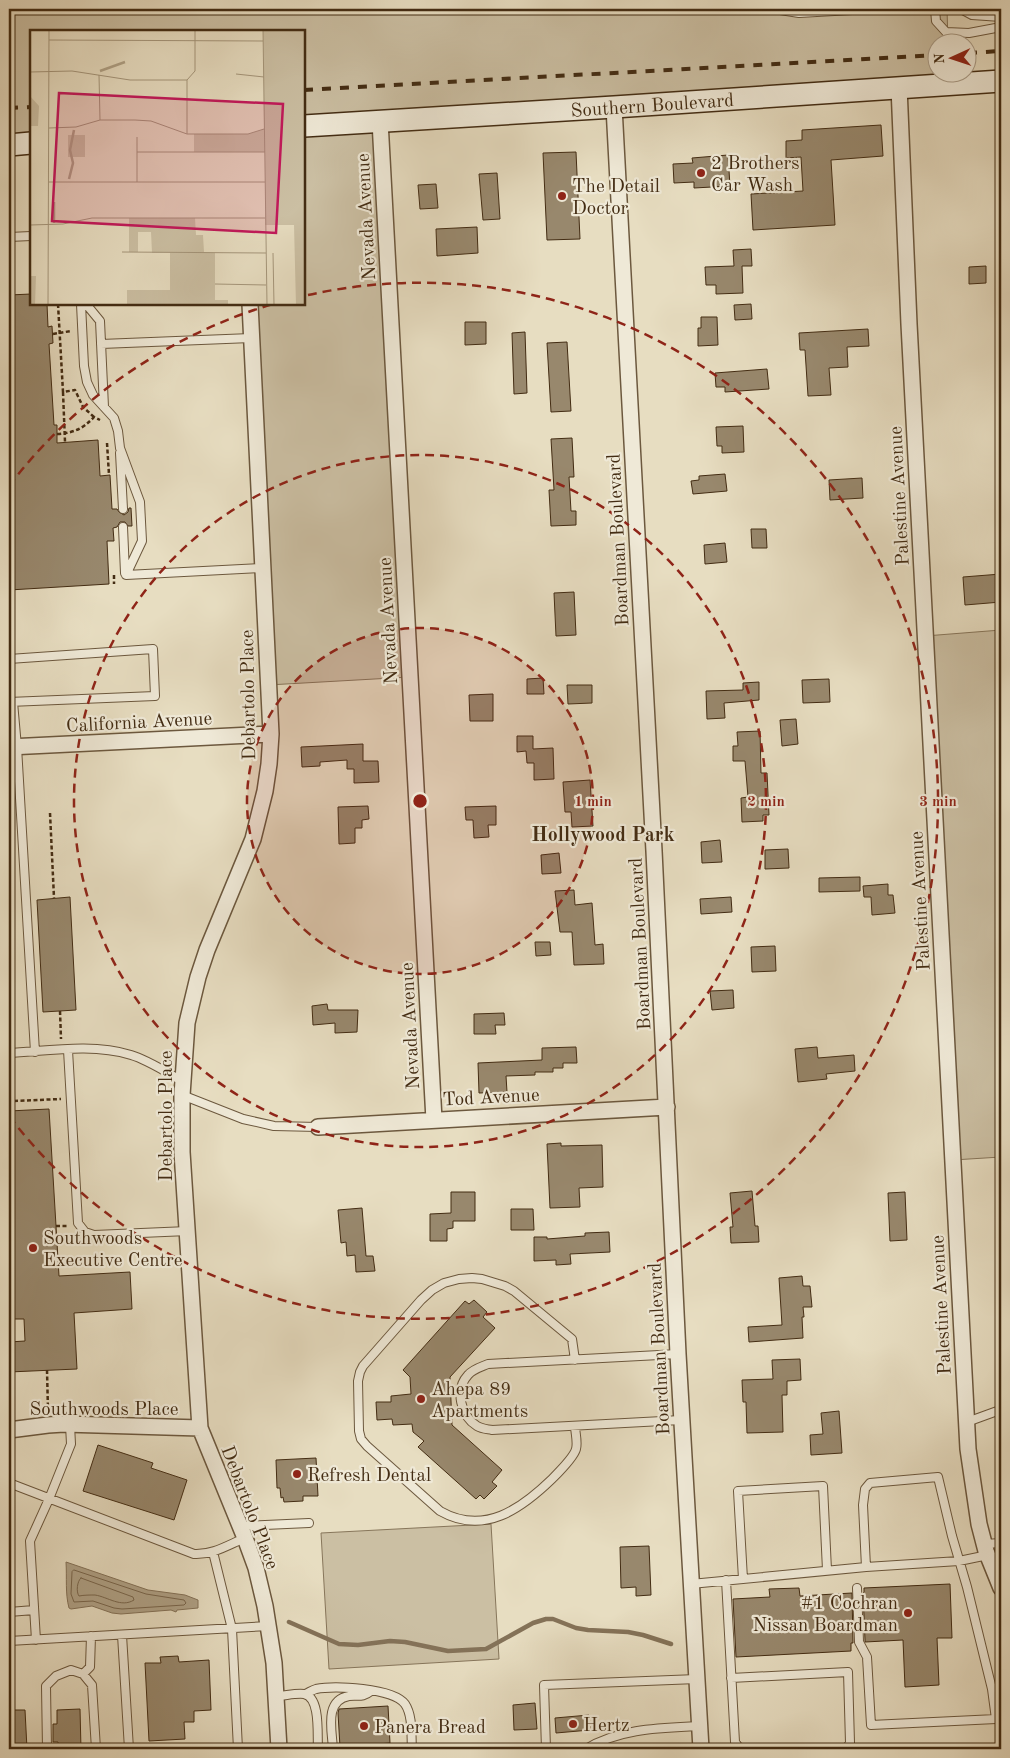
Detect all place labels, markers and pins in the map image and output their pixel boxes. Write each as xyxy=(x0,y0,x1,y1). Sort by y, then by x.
place label: 2 Brothers Car Wash xyxy=(711,155,799,196)
marker: 2 Brothers Car Wash xyxy=(695,167,707,179)
place label: The Detail Doctor xyxy=(572,178,660,219)
marker: The Detail Doctor xyxy=(556,190,568,202)
centre of rings xyxy=(411,792,429,810)
place label: Southwoods Executive Centre xyxy=(43,1230,183,1271)
marker: Southwoods Executive Centre xyxy=(27,1242,39,1254)
place label: Ahepa 89 Apartments xyxy=(431,1381,528,1422)
marker: Ahepa 89 Apartments xyxy=(415,1393,427,1405)
place label: Refresh Dental xyxy=(307,1467,431,1486)
marker: Refresh Dental xyxy=(291,1468,303,1480)
place label: #1 Cochran Nissan Boardman xyxy=(752,1595,898,1636)
marker: #1 Cochran Nissan Boardman xyxy=(902,1607,914,1619)
place label: Hertz xyxy=(583,1717,630,1736)
marker: Hertz xyxy=(567,1718,579,1730)
place label: Panera Bread xyxy=(374,1719,486,1738)
marker: Panera Bread xyxy=(358,1720,370,1732)

